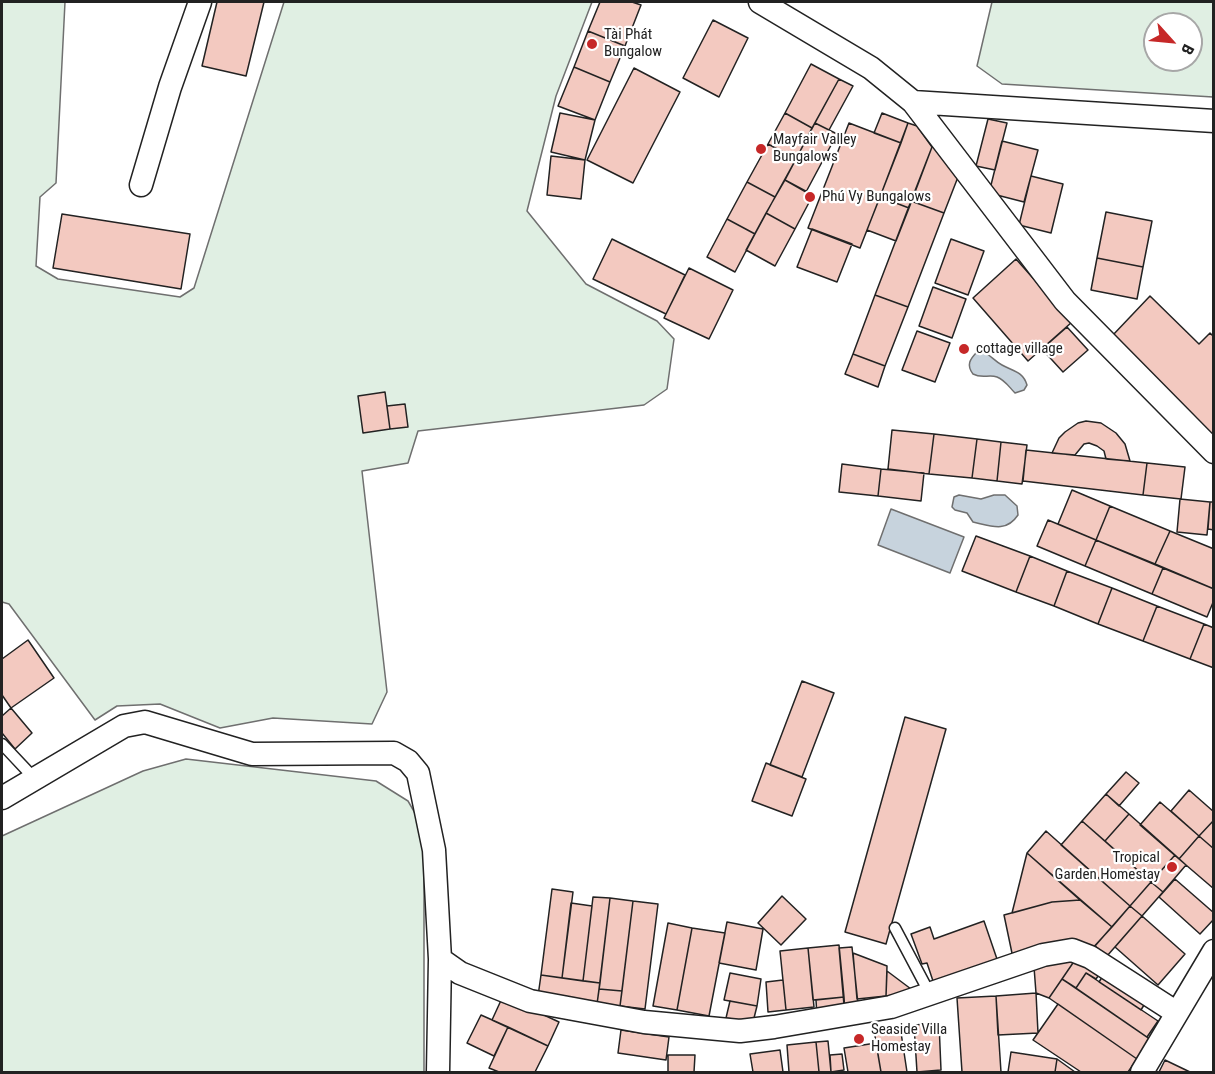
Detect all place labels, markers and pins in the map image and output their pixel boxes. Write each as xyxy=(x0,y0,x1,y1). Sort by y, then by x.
place label: Tài Phát Bungalow xyxy=(604,26,662,61)
marker: Tài Phát Bungalow xyxy=(585,37,599,51)
place label: Mayfair Valley Bungalows xyxy=(773,131,856,166)
marker: Mayfair Valley Bungalows xyxy=(754,142,768,156)
place label: Phú Vy Bungalows xyxy=(822,188,931,206)
marker: Phú Vy Bungalows xyxy=(803,190,817,204)
place label: cottage village xyxy=(976,340,1063,358)
marker: cottage village xyxy=(957,342,971,356)
place label: Tropical Garden Homestay xyxy=(1055,849,1160,884)
marker: Tropical Garden Homestay xyxy=(1165,860,1179,874)
place label: Seaside Villa Homestay xyxy=(871,1021,947,1056)
marker: Seaside Villa Homestay xyxy=(852,1032,866,1046)

